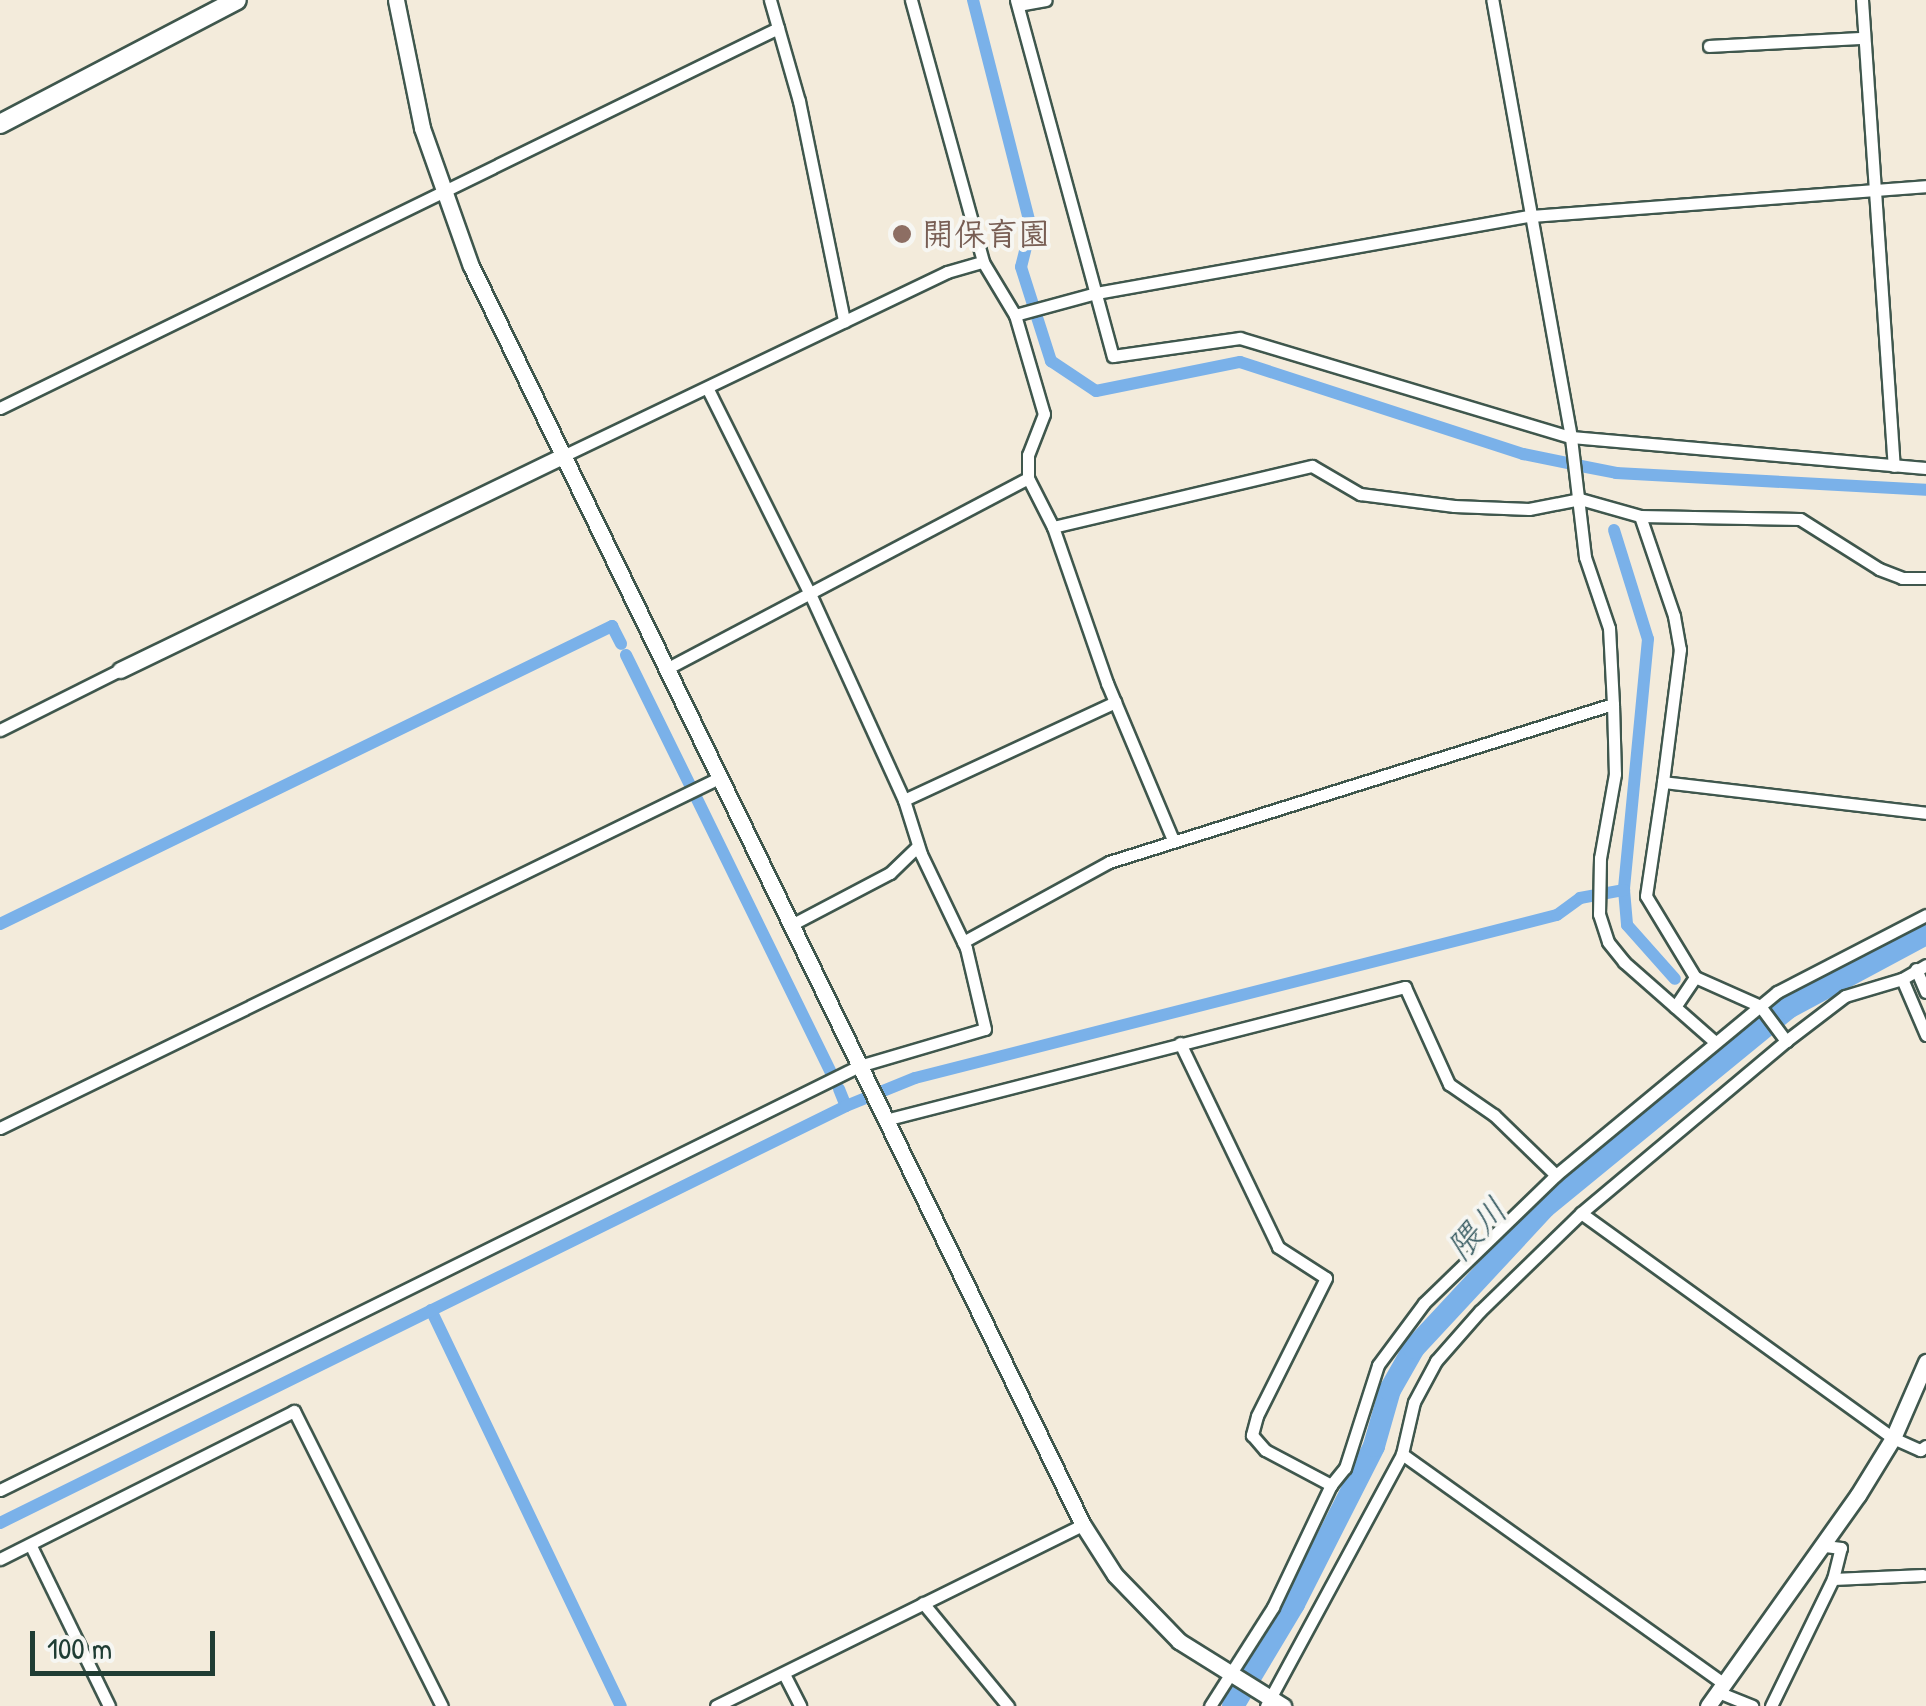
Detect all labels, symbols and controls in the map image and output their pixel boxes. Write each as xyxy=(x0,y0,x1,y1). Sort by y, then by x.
place label: 開保育園 xyxy=(922,215,1050,253)
marker: 開保育園 xyxy=(891,223,913,245)
water label: 隈川 xyxy=(1438,1189,1516,1269)
scale bar xyxy=(35,1611,220,1673)
text: 100 m xyxy=(47,1628,112,1668)

